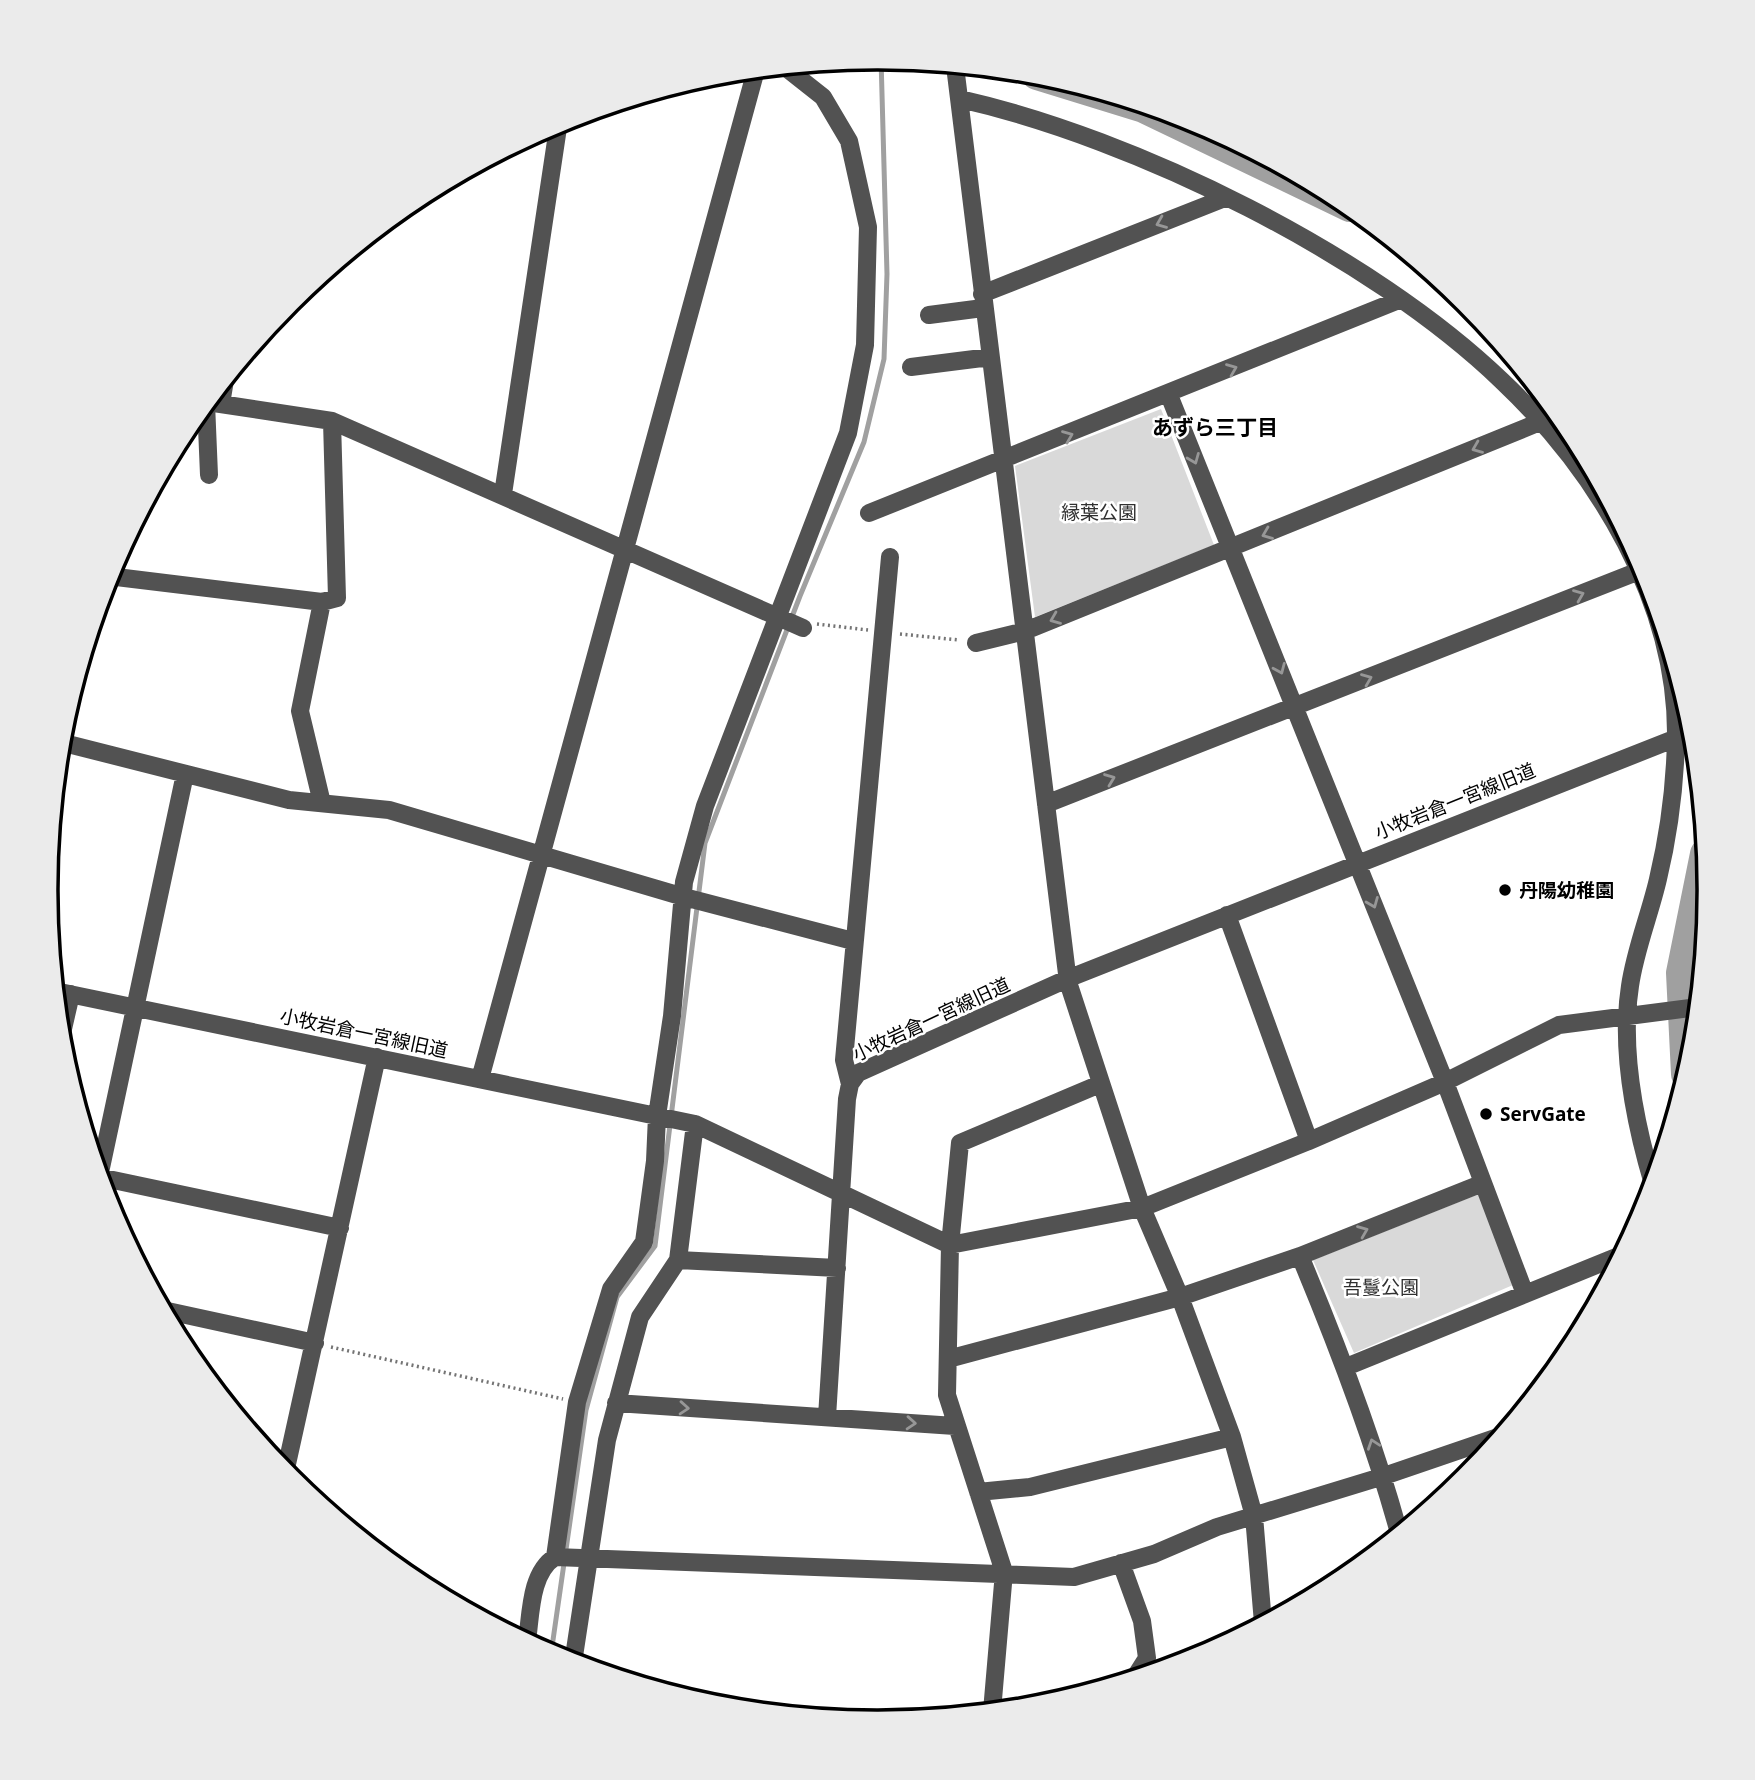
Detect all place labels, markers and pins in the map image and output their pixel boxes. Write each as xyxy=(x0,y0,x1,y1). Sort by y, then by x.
place label: 丹陽幼稚園 xyxy=(1519,877,1614,903)
marker: 丹陽幼稚園 xyxy=(1497,882,1513,898)
place label: ServGate xyxy=(1500,1101,1586,1127)
marker: ServGate xyxy=(1478,1106,1494,1122)

